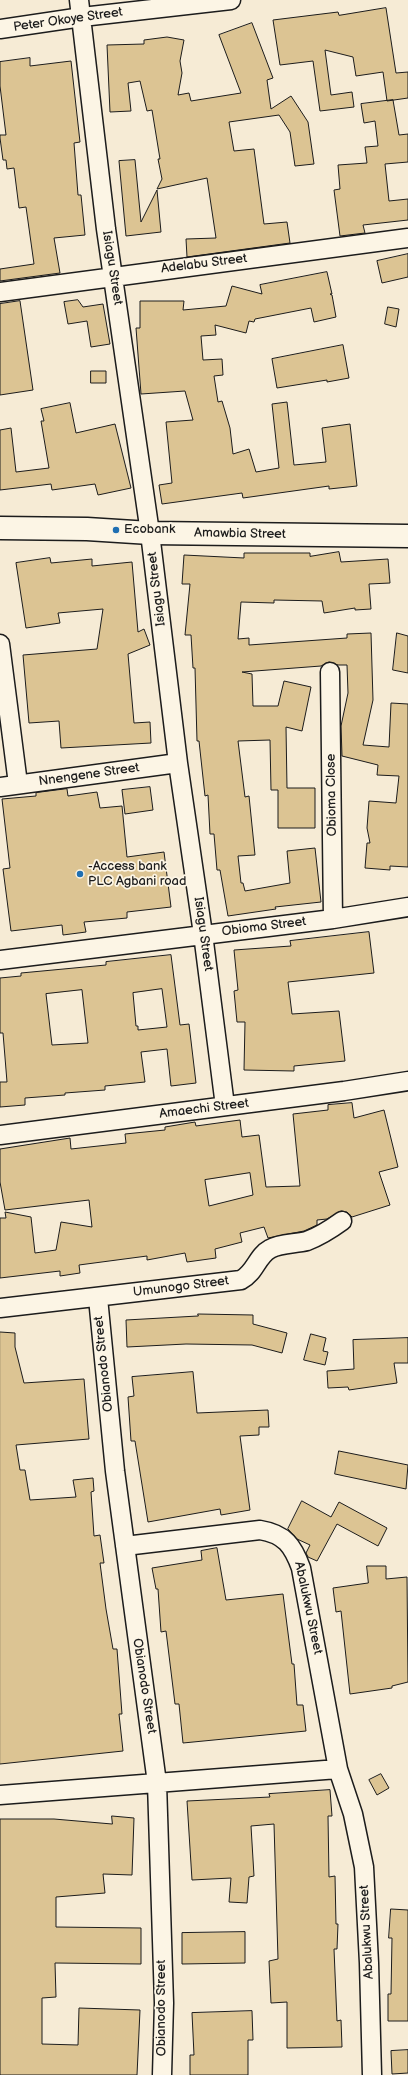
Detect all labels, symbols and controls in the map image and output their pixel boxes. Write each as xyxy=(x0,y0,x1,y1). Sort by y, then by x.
street label: Peter Okoye Street xyxy=(12,5,124,35)
street label: Isiagu Street xyxy=(98,230,126,306)
street label: Adelabu Street xyxy=(160,251,248,277)
place label: Ecobank xyxy=(124,522,175,538)
marker: Ecobank xyxy=(111,525,121,535)
street label: Amawbia Street xyxy=(194,525,286,543)
street label: Isiagu Street xyxy=(145,551,169,627)
street label: Obioma Close xyxy=(323,753,341,837)
street label: Nnengene Street xyxy=(38,760,140,790)
place label: -Access bank PLC Agbani road xyxy=(88,859,186,890)
marker: -Access bank PLC Agbani road xyxy=(75,869,85,879)
street label: Isiagu Street xyxy=(190,896,216,972)
street label: Obioma Street xyxy=(221,914,307,940)
street label: Amaechi Street xyxy=(158,1096,250,1122)
street label: Umunogo Street xyxy=(132,1273,230,1301)
street label: Obianodo Street xyxy=(91,1315,117,1413)
street label: Abalukwu Street xyxy=(291,1560,325,1656)
street label: Obianodo Street xyxy=(129,1637,159,1735)
street label: Abalukwu Street xyxy=(357,1885,377,1979)
street label: Obianodo Street xyxy=(154,1960,170,2056)

